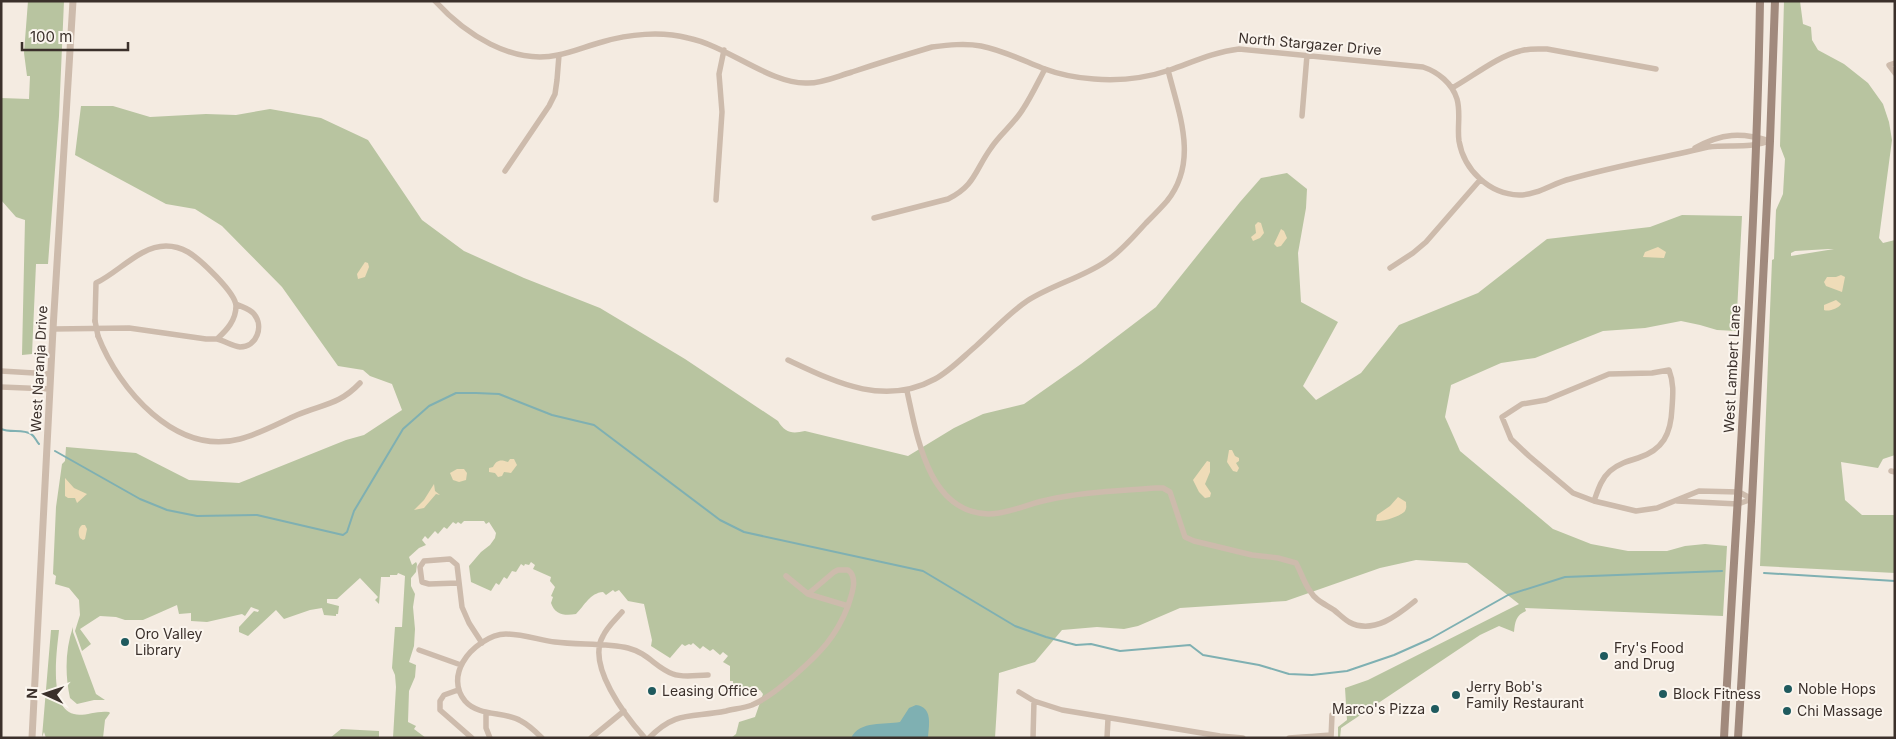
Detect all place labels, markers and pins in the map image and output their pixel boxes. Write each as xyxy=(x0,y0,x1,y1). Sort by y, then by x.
place label: Oro Valley Library xyxy=(135,625,203,658)
marker: Oro Valley Library xyxy=(119,636,131,648)
place label: Fry's Food and Drug xyxy=(1614,639,1684,672)
marker: Fry's Food and Drug xyxy=(1598,650,1610,662)
place label: Jerry Bob's Family Restaurant xyxy=(1466,678,1584,711)
place label: Noble Hops xyxy=(1798,680,1876,697)
place label: Leasing Office xyxy=(662,682,758,699)
marker: Noble Hops xyxy=(1782,683,1794,695)
marker: Leasing Office xyxy=(646,685,658,697)
place label: Block Fitness xyxy=(1673,685,1761,702)
marker: Block Fitness xyxy=(1657,688,1669,700)
marker: Jerry Bob's Family Restaurant xyxy=(1450,689,1462,701)
place label: Marco's Pizza xyxy=(1332,700,1425,717)
place label: Chi Massage xyxy=(1797,702,1883,719)
marker: Marco's Pizza xyxy=(1429,703,1441,715)
marker: Chi Massage xyxy=(1781,705,1793,717)

